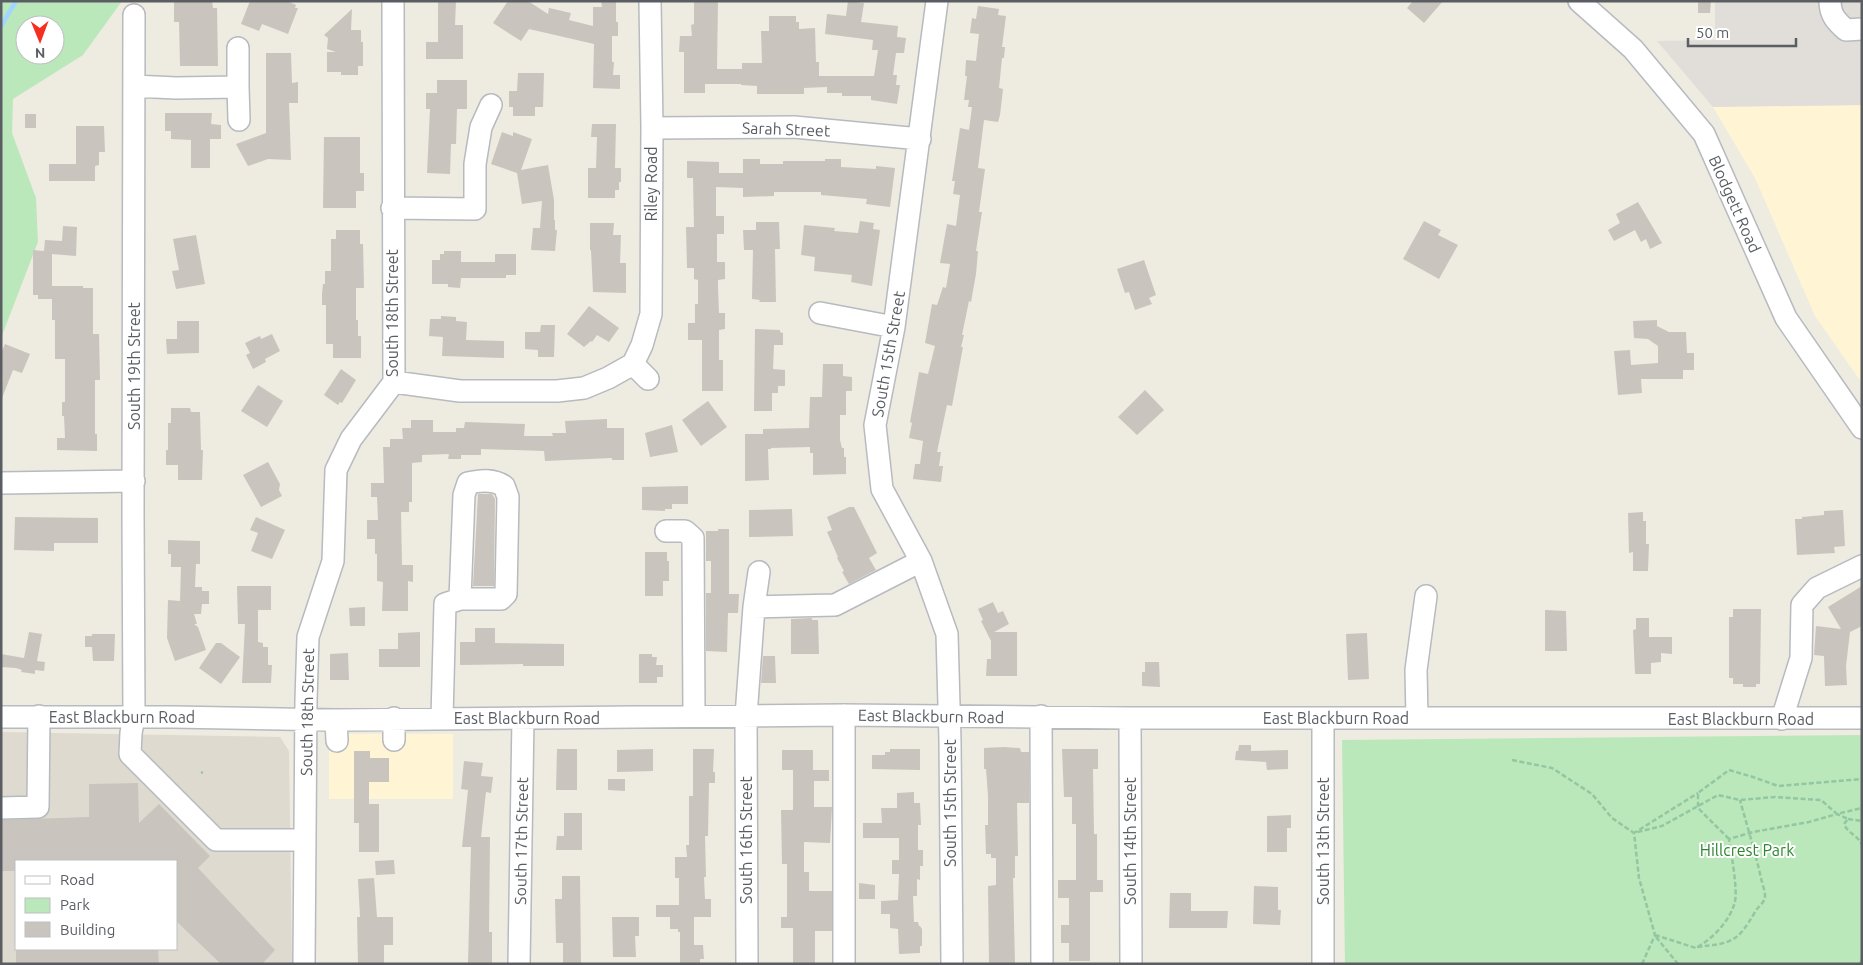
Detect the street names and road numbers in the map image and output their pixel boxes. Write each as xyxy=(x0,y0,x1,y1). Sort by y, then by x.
street label: Sarah Street xyxy=(742,118,831,140)
street label: Riley Road xyxy=(642,146,660,222)
street label: Blodgett Road xyxy=(1706,153,1764,255)
street label: South 18th Street xyxy=(383,248,401,377)
street label: South 15th Street xyxy=(868,289,908,418)
street label: South 19th Street xyxy=(125,301,143,430)
street label: South 18th Street xyxy=(297,647,317,776)
street label: East Blackburn Road xyxy=(858,706,1004,726)
street label: East Blackburn Road xyxy=(49,708,195,726)
street label: East Blackburn Road xyxy=(454,709,600,727)
street label: East Blackburn Road xyxy=(1263,709,1409,727)
street label: East Blackburn Road xyxy=(1668,710,1814,728)
street label: South 15th Street xyxy=(941,738,959,867)
street label: South 16th Street xyxy=(737,775,755,904)
street label: South 17th Street xyxy=(511,776,531,905)
street label: South 14th Street xyxy=(1121,776,1139,905)
street label: South 13th Street xyxy=(1314,776,1332,905)

